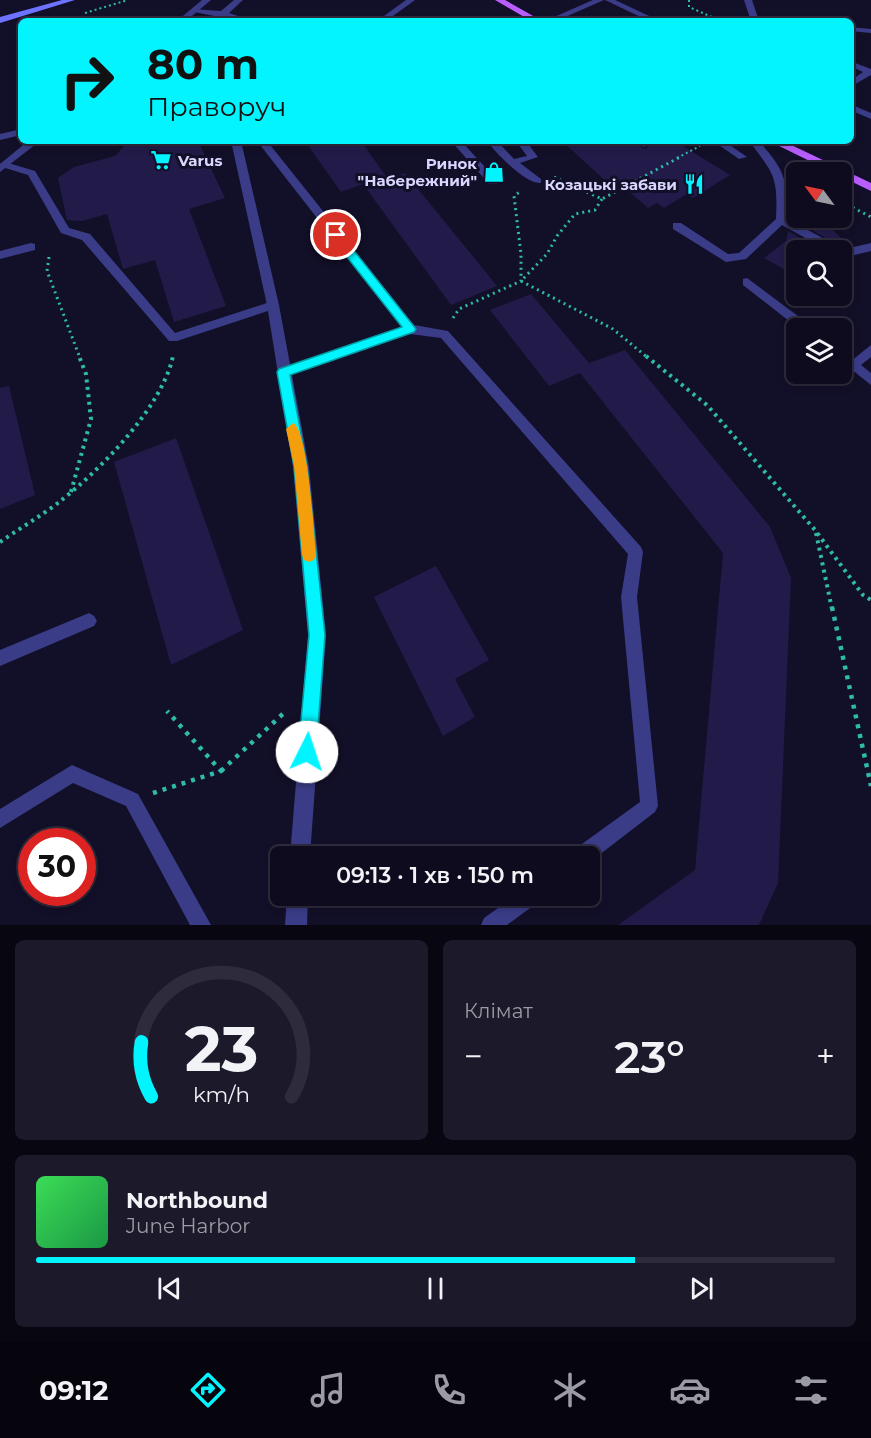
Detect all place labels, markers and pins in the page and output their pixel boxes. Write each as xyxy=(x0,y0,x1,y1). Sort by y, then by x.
supermarket icon: Varus xyxy=(149,148,173,172)
place label: Varus xyxy=(177,151,222,170)
place label: Ринок "Набережний" xyxy=(358,154,477,190)
shop icon: Ринок "Набережний" xyxy=(482,160,506,184)
restaurant icon: Козацькі забави xyxy=(682,172,706,196)
place label: Козацькі забави xyxy=(545,175,677,194)
pin xyxy=(310,209,361,260)

